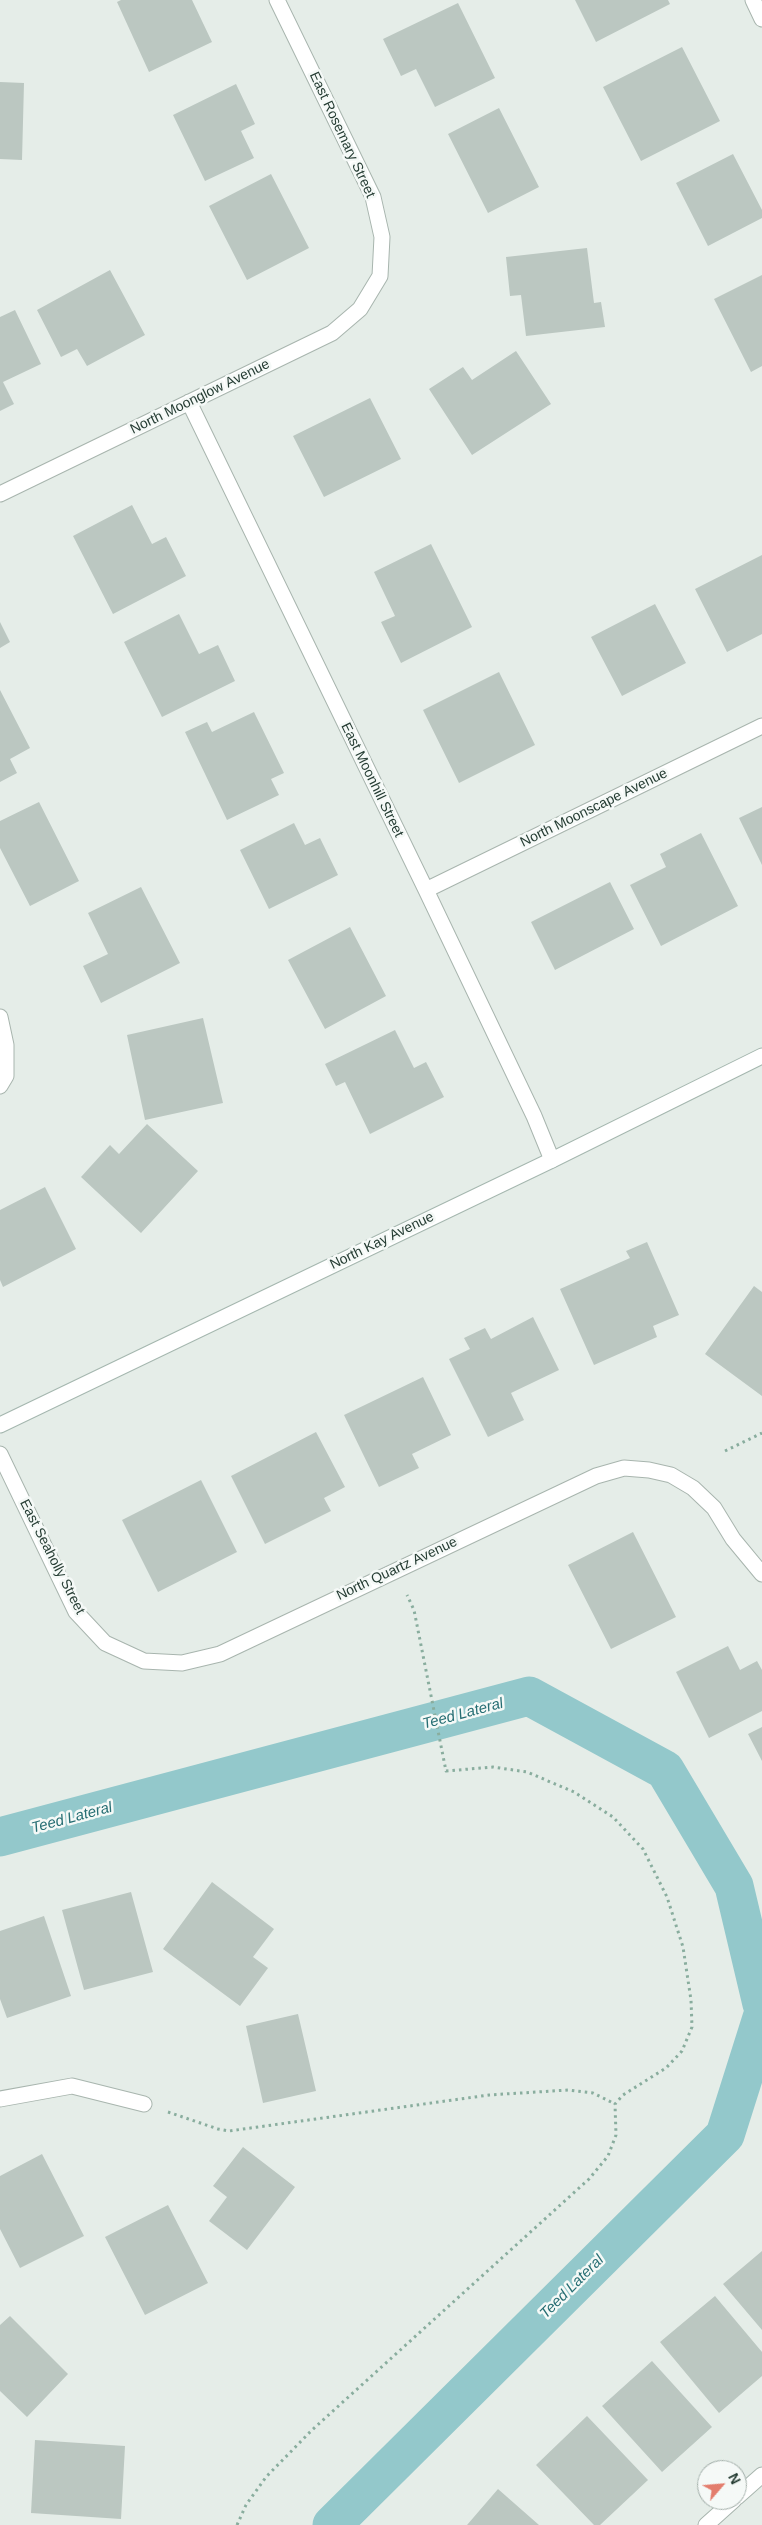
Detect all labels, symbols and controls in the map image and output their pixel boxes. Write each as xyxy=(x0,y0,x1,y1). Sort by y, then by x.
street label: East Rosemary Street xyxy=(305,69,379,201)
street label: North Moonglow Avenue xyxy=(128,356,272,438)
street label: East Moonhill Street xyxy=(337,720,407,840)
street label: North Moonscape Avenue xyxy=(518,765,670,851)
street label: North Kay Avenue xyxy=(327,1209,437,1273)
street label: East Seaholly Street xyxy=(16,1497,88,1617)
street label: North Quartz Avenue xyxy=(334,1534,460,1604)
water label: Teed Lateral xyxy=(421,1695,505,1733)
water label: Teed Lateral xyxy=(30,1799,114,1837)
water label: Teed Lateral xyxy=(536,2251,608,2323)
north arrow xyxy=(697,2460,747,2510)
text: N xyxy=(725,2471,744,2487)

